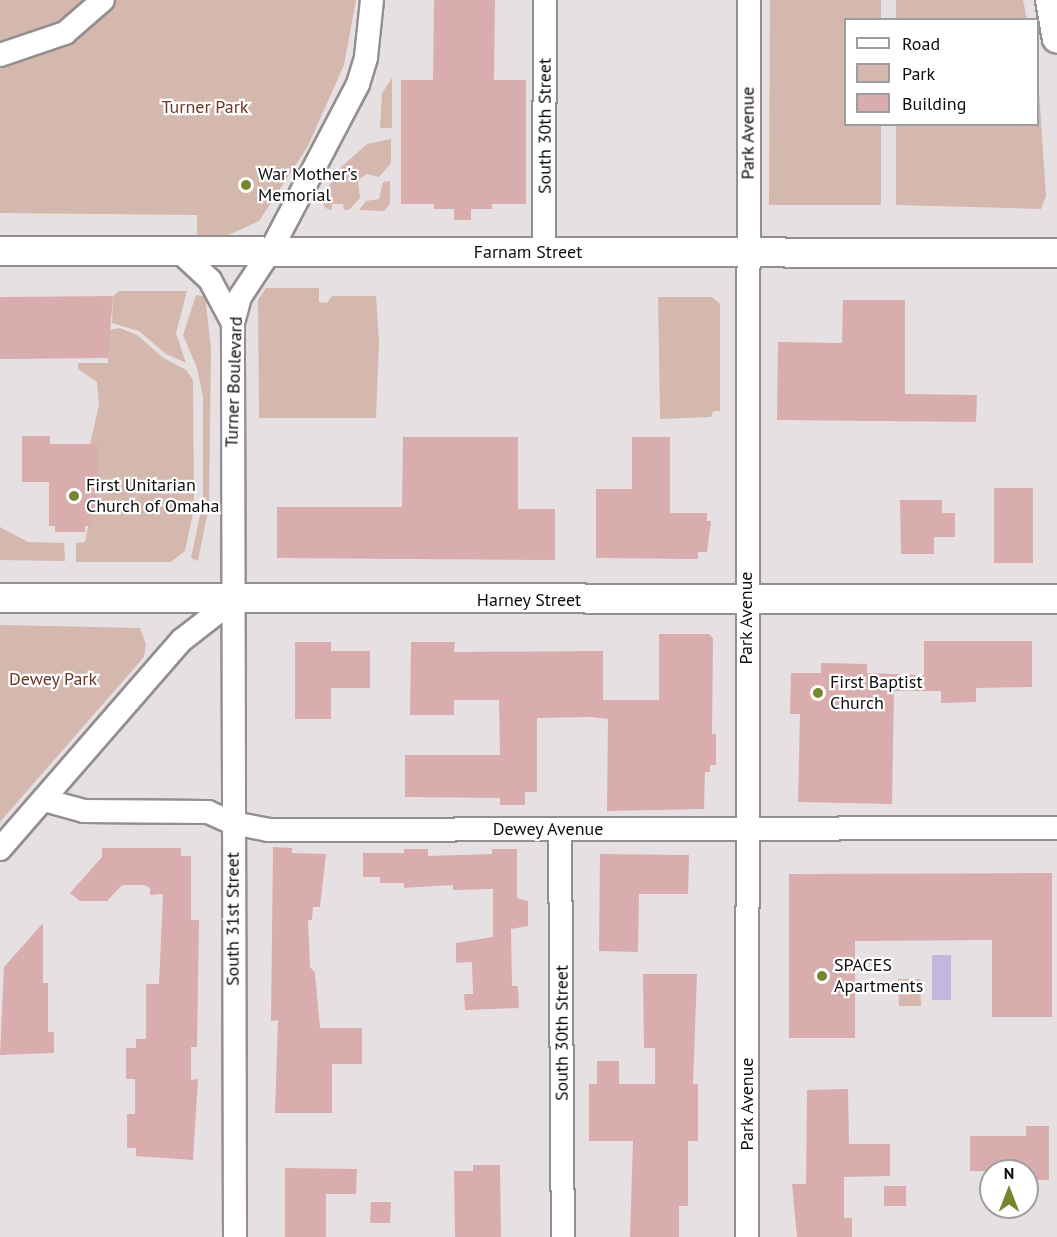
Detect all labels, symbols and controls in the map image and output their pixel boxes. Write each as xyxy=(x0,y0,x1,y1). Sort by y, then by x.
legend xyxy=(844,18,1039,126)
text: Road xyxy=(902,32,940,55)
street label: South 30th Street xyxy=(534,58,556,194)
text: Park xyxy=(902,62,935,85)
street label: Park Avenue xyxy=(737,86,759,180)
text: Building xyxy=(902,92,966,115)
park label: Turner Park xyxy=(162,96,248,118)
place label: War Mother's Memorial xyxy=(258,164,358,207)
marker: War Mother's Memorial xyxy=(239,178,253,192)
street label: Farnam Street xyxy=(474,241,582,263)
street label: Turner Boulevard xyxy=(221,316,247,448)
place label: First Unitarian Church of Omaha xyxy=(86,475,219,518)
marker: First Unitarian Church of Omaha xyxy=(67,489,81,503)
street label: Park Avenue xyxy=(735,571,757,665)
street label: Harney Street xyxy=(477,589,581,611)
park label: Dewey Park xyxy=(9,668,97,690)
place label: First Baptist Church xyxy=(830,672,923,714)
marker: First Baptist Church xyxy=(811,686,825,700)
street label: Dewey Avenue xyxy=(492,818,604,840)
street label: South 31st Street xyxy=(222,852,244,986)
place label: SPACES Apartments xyxy=(834,955,923,998)
street label: South 30th Street xyxy=(551,965,573,1101)
marker: SPACES Apartments xyxy=(815,969,829,983)
street label: Park Avenue xyxy=(736,1057,758,1151)
north arrow xyxy=(979,1159,1039,1219)
text: N xyxy=(1004,1163,1014,1183)

